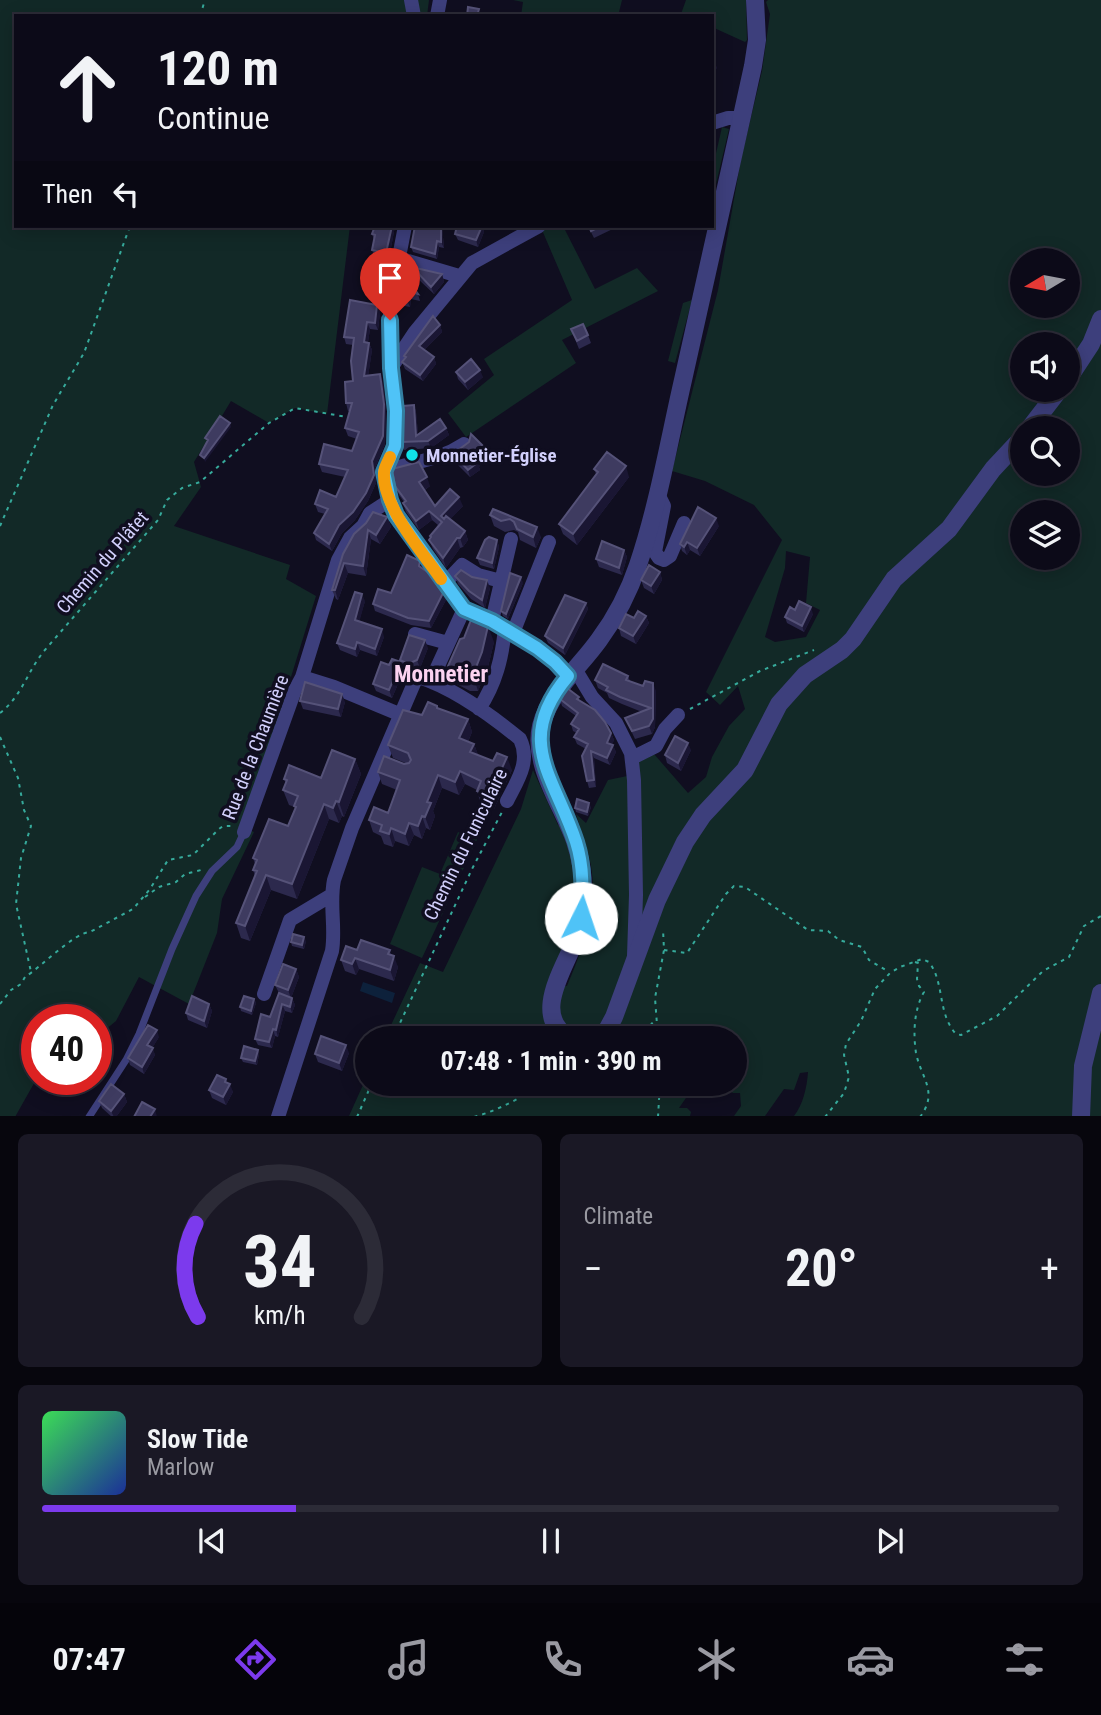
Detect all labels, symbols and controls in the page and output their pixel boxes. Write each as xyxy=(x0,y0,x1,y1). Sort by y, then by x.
text: 120 m xyxy=(157,40,279,97)
icon: ahead xyxy=(42,42,133,133)
text: Continue xyxy=(157,99,269,137)
icon: left xyxy=(107,175,145,213)
text: Then xyxy=(42,179,93,209)
pin xyxy=(360,248,420,320)
north arrow xyxy=(1010,248,1080,318)
map controls xyxy=(1010,248,1080,570)
icon: arrive xyxy=(371,259,409,297)
button: sound xyxy=(1010,332,1080,402)
button: search xyxy=(1010,416,1080,486)
place label: Monnetier-Église xyxy=(426,444,557,467)
marker: Monnetier-Église xyxy=(404,447,420,463)
button: layers xyxy=(1010,500,1080,570)
street label: Chemin du Plâtet xyxy=(52,506,153,618)
district label: Monnetier xyxy=(394,661,488,688)
street label: Rue de la Chaumière xyxy=(217,671,294,823)
street label: Chemin du Funiculaire xyxy=(419,764,512,924)
position arrow xyxy=(544,881,618,955)
speed limit sign: 40 xyxy=(21,1004,112,1095)
text: 07:48 · 1 min · 390 m xyxy=(441,1046,661,1076)
text: Climate xyxy=(584,1203,653,1230)
text: 34 xyxy=(243,1219,317,1305)
text: 20° xyxy=(785,1238,858,1299)
text: − xyxy=(584,1247,603,1291)
text: + xyxy=(1040,1247,1059,1291)
text: km/h xyxy=(254,1300,305,1329)
text: Slow Tide xyxy=(147,1424,248,1454)
text: Marlow xyxy=(147,1454,214,1481)
icon: previous xyxy=(193,1522,231,1560)
icon: pause xyxy=(532,1522,570,1560)
icon: next xyxy=(871,1522,909,1560)
icon: directions xyxy=(231,1635,280,1684)
icon: music xyxy=(384,1635,433,1684)
icon: phone xyxy=(538,1635,587,1684)
icon: climate xyxy=(692,1635,741,1684)
icon: car xyxy=(846,1635,895,1684)
icon: filters xyxy=(1000,1635,1049,1684)
text: 07:47 xyxy=(52,1640,126,1678)

